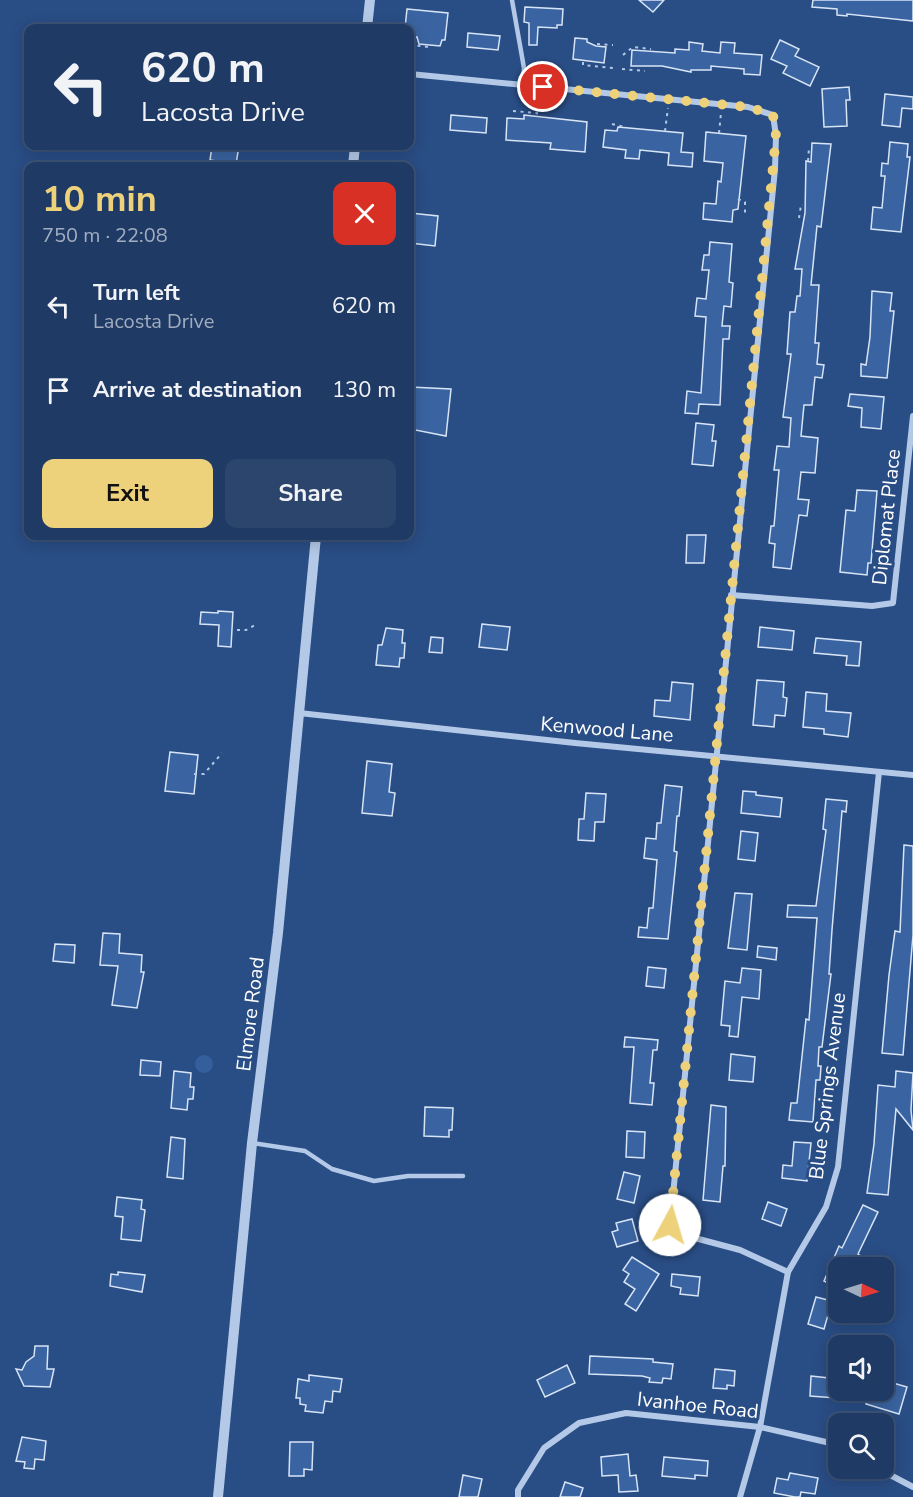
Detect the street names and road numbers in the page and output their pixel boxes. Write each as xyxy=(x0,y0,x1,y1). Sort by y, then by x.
street label: Diplomat Place xyxy=(866,448,907,587)
street label: Kenwood Lane xyxy=(539,710,675,749)
street label: Elmore Road xyxy=(230,955,271,1073)
street label: Blue Springs Avenue xyxy=(803,991,852,1181)
street label: Ivanhoe Road xyxy=(636,1386,760,1425)

